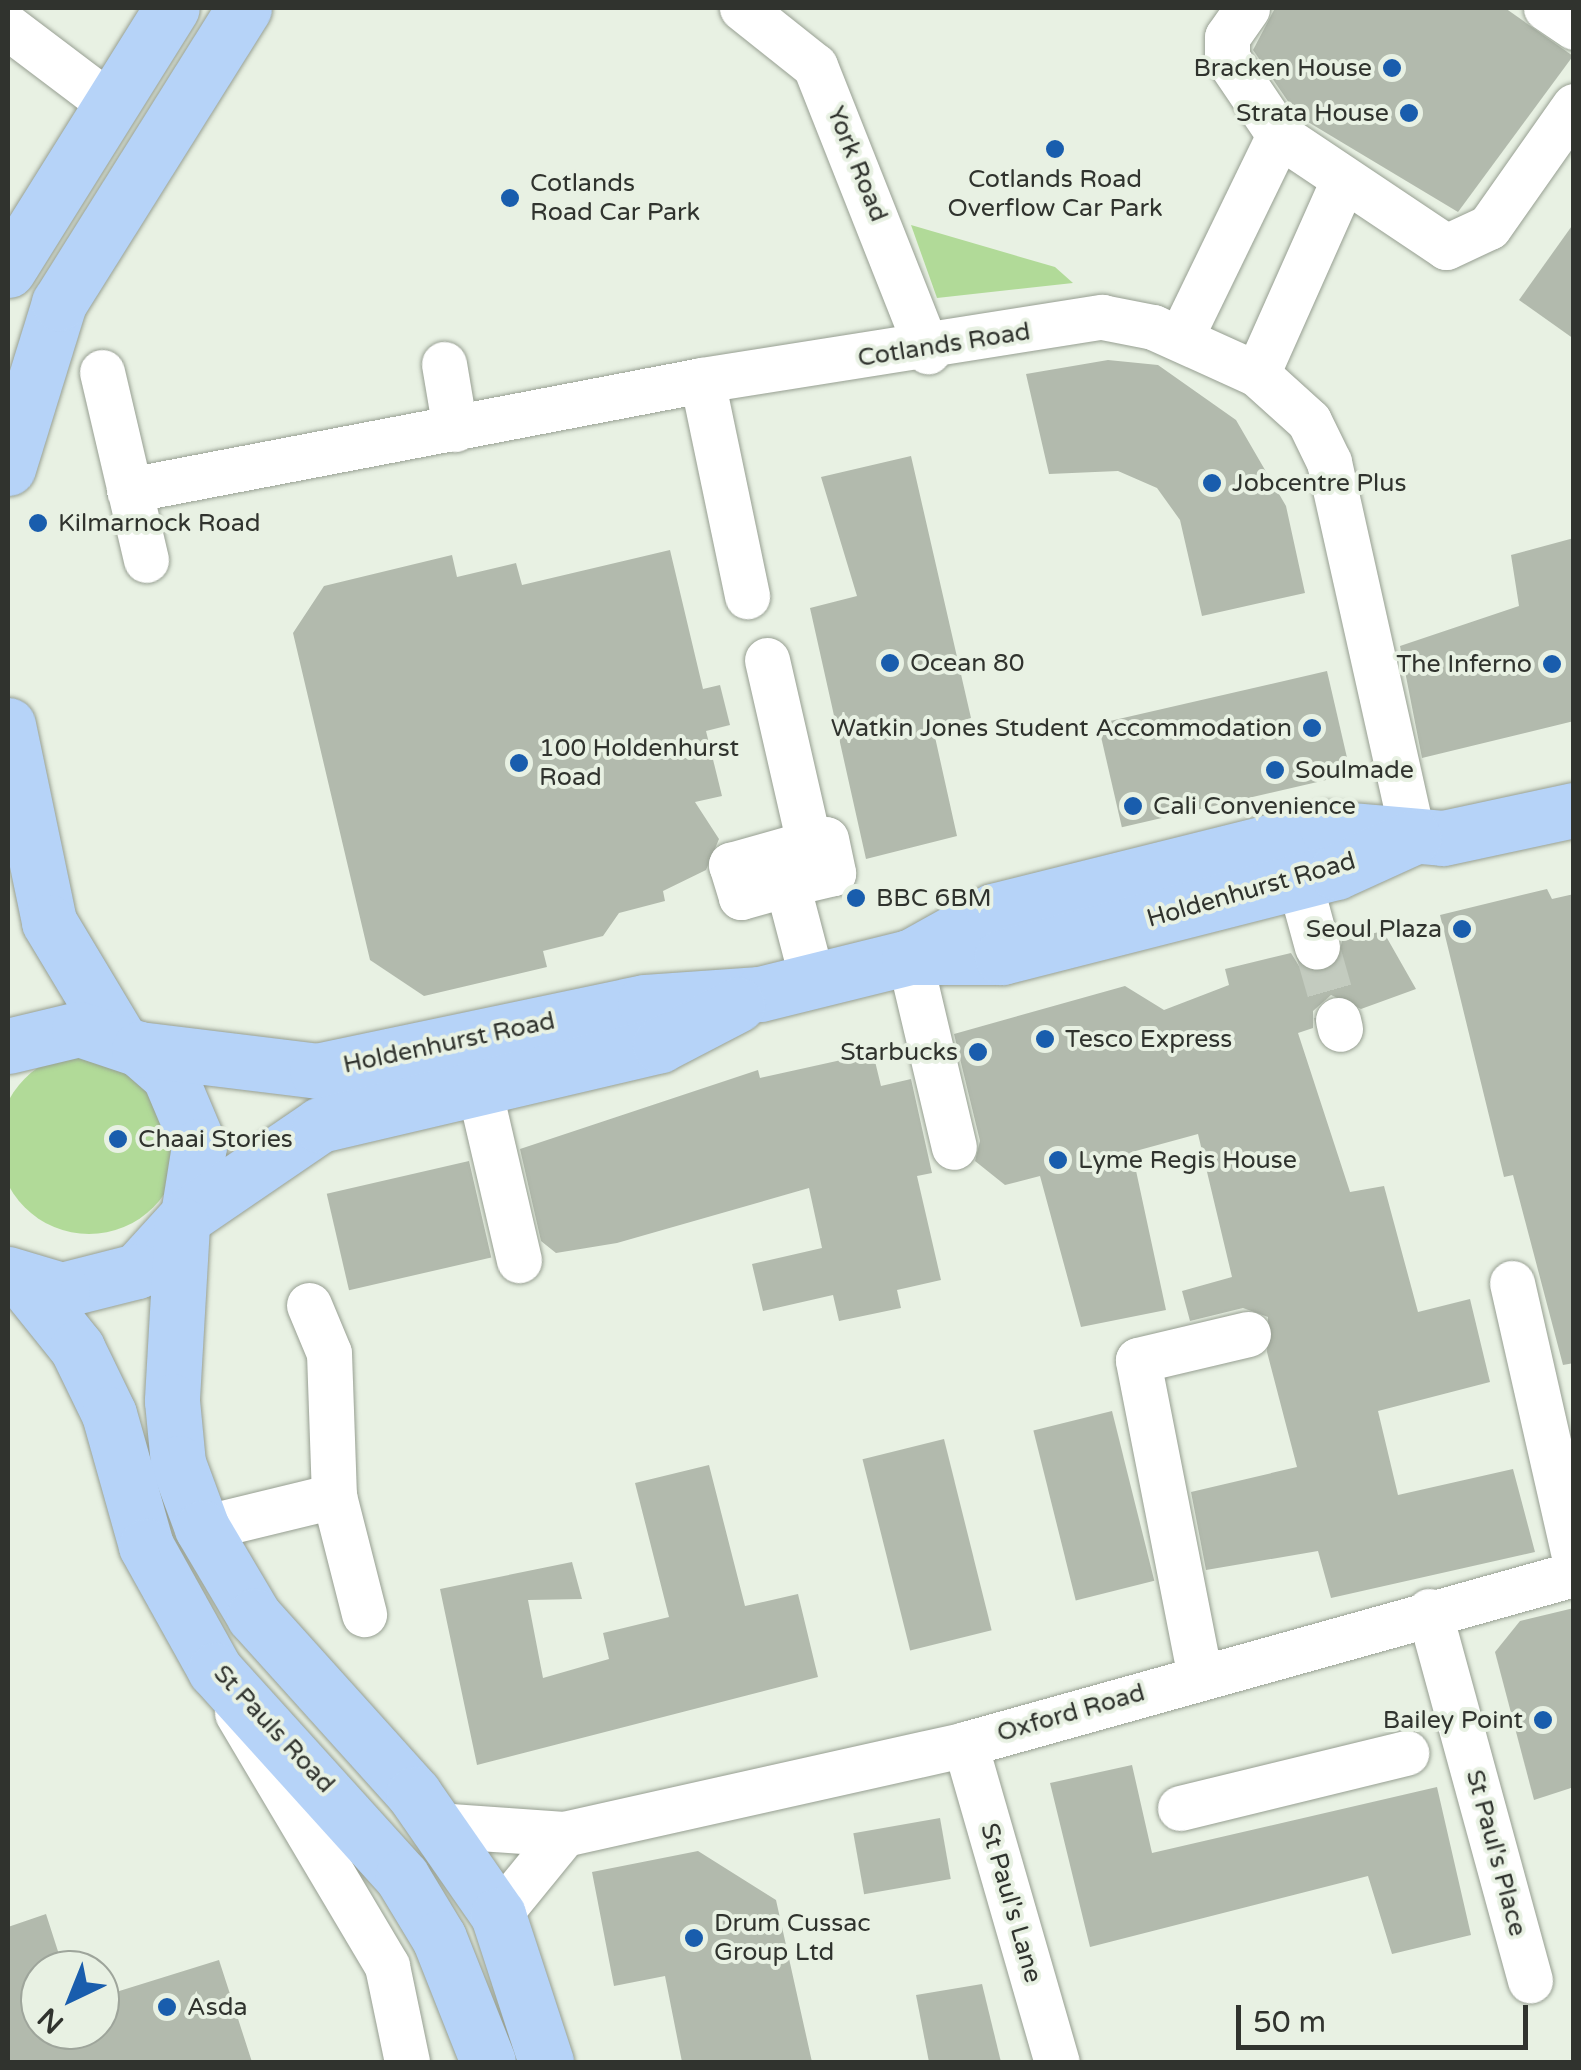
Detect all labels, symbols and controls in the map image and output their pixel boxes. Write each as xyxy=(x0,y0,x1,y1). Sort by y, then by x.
place label: Bracken House xyxy=(1194,53,1372,83)
marker: Bracken House xyxy=(1381,57,1403,79)
place label: Strata House xyxy=(1236,98,1389,128)
street label: York Road xyxy=(820,102,894,226)
marker: Strata House xyxy=(1398,102,1420,124)
marker: Cotlands Road Overflow Car Park xyxy=(1044,138,1066,160)
place label: Cotlands Road Overflow Car Park xyxy=(947,165,1163,224)
place label: Cotlands Road Car Park xyxy=(530,169,700,228)
marker: Cotlands Road Car Park xyxy=(499,187,521,209)
street label: Cotlands Road xyxy=(856,317,1032,373)
place label: Jobcentre Plus xyxy=(1232,468,1406,498)
marker: Jobcentre Plus xyxy=(1201,472,1223,494)
place label: Kilmarnock Road xyxy=(58,508,260,538)
marker: Kilmarnock Road xyxy=(27,512,49,534)
place label: Ocean 80 xyxy=(910,648,1024,678)
place label: The Inferno xyxy=(1396,649,1532,679)
marker: Ocean 80 xyxy=(879,652,901,674)
marker: The Inferno xyxy=(1541,653,1563,675)
place label: Watkin Jones Student Accommodation xyxy=(831,713,1292,743)
marker: Watkin Jones Student Accommodation xyxy=(1301,717,1323,739)
place label: 100 Holdenhurst Road xyxy=(539,734,739,793)
marker: 100 Holdenhurst Road xyxy=(508,752,530,774)
place label: Soulmade xyxy=(1295,755,1414,785)
marker: Soulmade xyxy=(1264,759,1286,781)
place label: Cali Convenience xyxy=(1153,791,1356,821)
marker: Cali Convenience xyxy=(1122,795,1144,817)
street label: Holdenhurst Road xyxy=(1143,846,1359,934)
place label: BBC 6BM xyxy=(876,883,992,913)
marker: BBC 6BM xyxy=(845,887,867,909)
place label: Seoul Plaza xyxy=(1306,914,1442,944)
marker: Seoul Plaza xyxy=(1451,918,1473,940)
street label: Holdenhurst Road xyxy=(340,1006,558,1080)
place label: Tesco Express xyxy=(1065,1024,1232,1054)
marker: Tesco Express xyxy=(1034,1028,1056,1050)
place label: Starbucks xyxy=(840,1037,958,1067)
marker: Starbucks xyxy=(967,1041,989,1063)
place label: Chaai Stories xyxy=(138,1124,293,1154)
marker: Chaai Stories xyxy=(107,1128,129,1150)
place label: Lyme Regis House xyxy=(1078,1145,1297,1175)
marker: Lyme Regis House xyxy=(1047,1149,1069,1171)
street label: St Pauls Road xyxy=(207,1659,341,1799)
street label: Oxford Road xyxy=(994,1678,1148,1748)
place label: Bailey Point xyxy=(1383,1705,1523,1735)
marker: Bailey Point xyxy=(1532,1709,1554,1731)
street label: St Paul's Place xyxy=(1459,1767,1533,1939)
street label: St Paul's Lane xyxy=(974,1820,1048,1986)
place label: Drum Cussac Group Ltd xyxy=(714,1909,870,1968)
marker: Drum Cussac Group Ltd xyxy=(683,1927,705,1949)
north arrow xyxy=(20,1950,120,2050)
scale bar xyxy=(1241,1985,1534,2047)
place label: Asda xyxy=(187,1992,247,2022)
marker: Asda xyxy=(156,1996,178,2018)
text: N xyxy=(31,2000,71,2041)
text: 50 m xyxy=(1253,2004,1326,2041)

